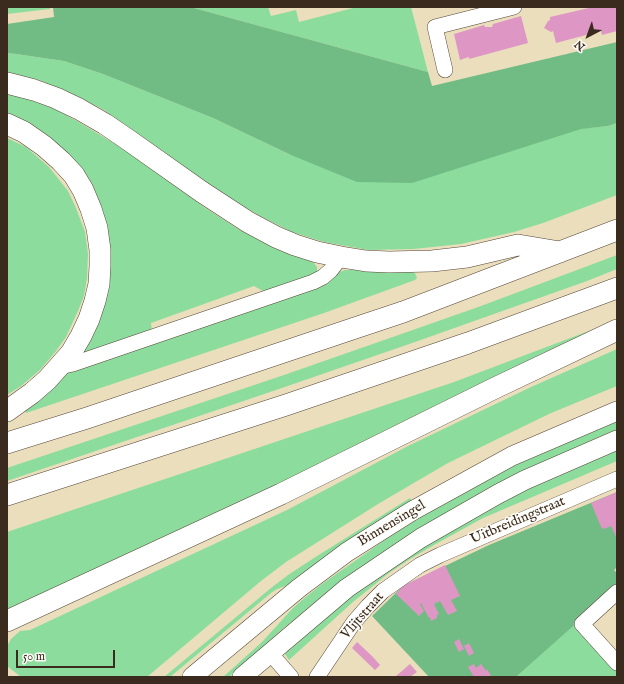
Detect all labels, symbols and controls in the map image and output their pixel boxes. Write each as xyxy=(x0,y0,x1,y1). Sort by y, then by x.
north arrow xyxy=(568,16,608,56)
text: N xyxy=(572,37,588,53)
street label: Uitbreidingstraat xyxy=(468,494,568,548)
street label: Binnensingel xyxy=(355,497,429,551)
street label: Vlijtstraat xyxy=(338,589,388,643)
scale bar xyxy=(18,642,117,668)
text: 50 m xyxy=(23,649,45,664)

